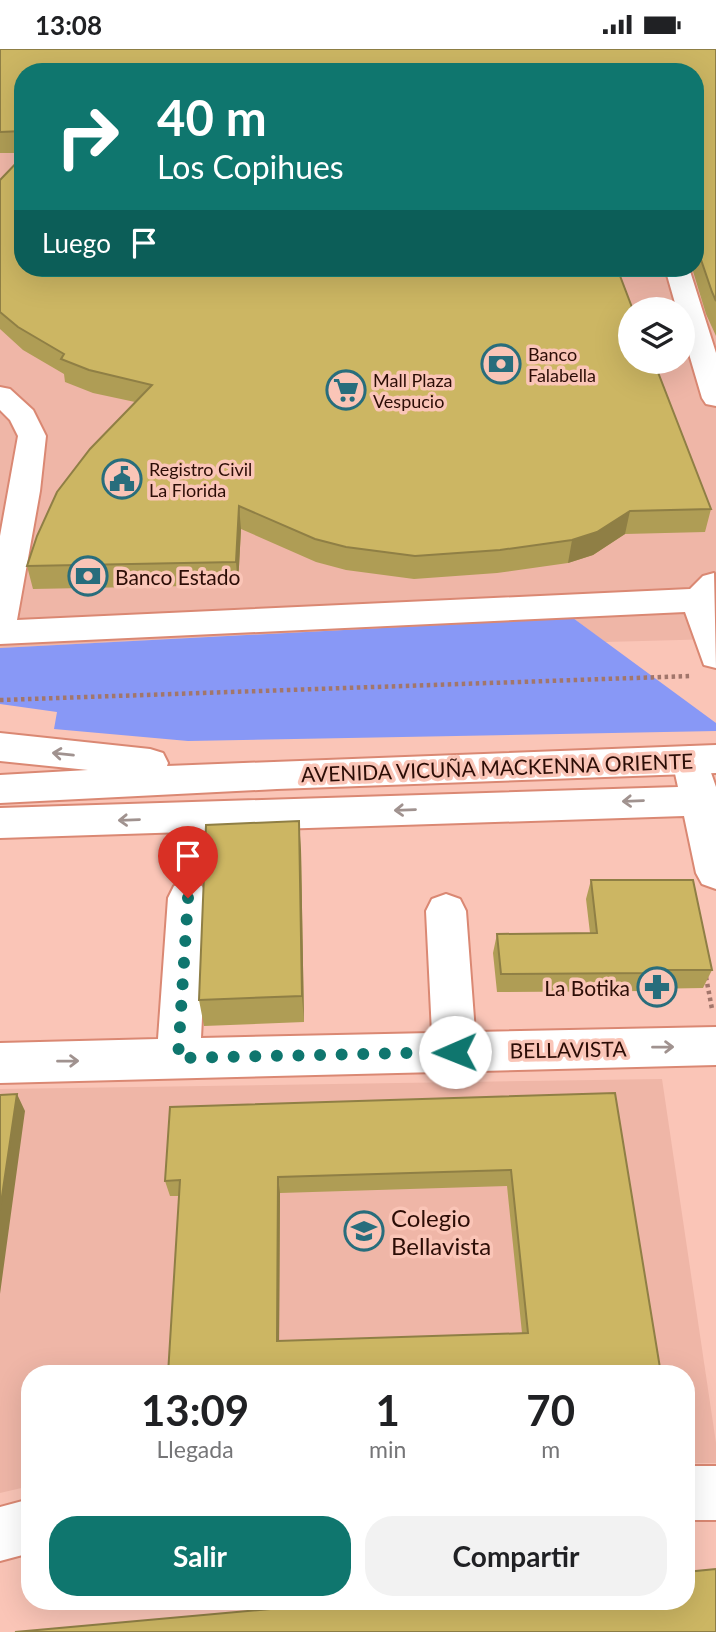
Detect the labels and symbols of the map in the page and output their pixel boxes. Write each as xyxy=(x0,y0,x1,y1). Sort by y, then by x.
bank icon: Banco Falabella xyxy=(480,343,522,385)
place label: Banco Falabella xyxy=(528,343,596,386)
supermarket icon: Mall Plaza Vespucio xyxy=(325,369,367,411)
place label: Mall Plaza Vespucio xyxy=(373,369,453,412)
public building icon: Registro Civil La Florida xyxy=(101,458,143,500)
place label: Registro Civil La Florida xyxy=(149,458,252,501)
bank icon: Banco Estado xyxy=(67,555,109,597)
place label: Banco Estado xyxy=(115,564,240,589)
one-way arrow xyxy=(52,747,75,760)
street label: AVENIDA VICUÑA MACKENNA ORIENTE xyxy=(300,748,694,786)
one-way arrow xyxy=(622,795,645,808)
one-way arrow xyxy=(394,803,417,816)
one-way arrow xyxy=(118,814,141,827)
pin xyxy=(158,826,218,898)
pharmacy icon: La Botika xyxy=(636,966,678,1008)
place label: La Botika xyxy=(544,975,630,1000)
position arrow xyxy=(418,1015,492,1089)
street label: BELLAVISTA xyxy=(509,1035,627,1063)
one-way arrow xyxy=(651,1040,674,1054)
one-way arrow xyxy=(56,1054,79,1068)
place label: Colegio Bellavista xyxy=(391,1203,491,1260)
school or university icon: Colegio Bellavista xyxy=(343,1210,385,1252)

